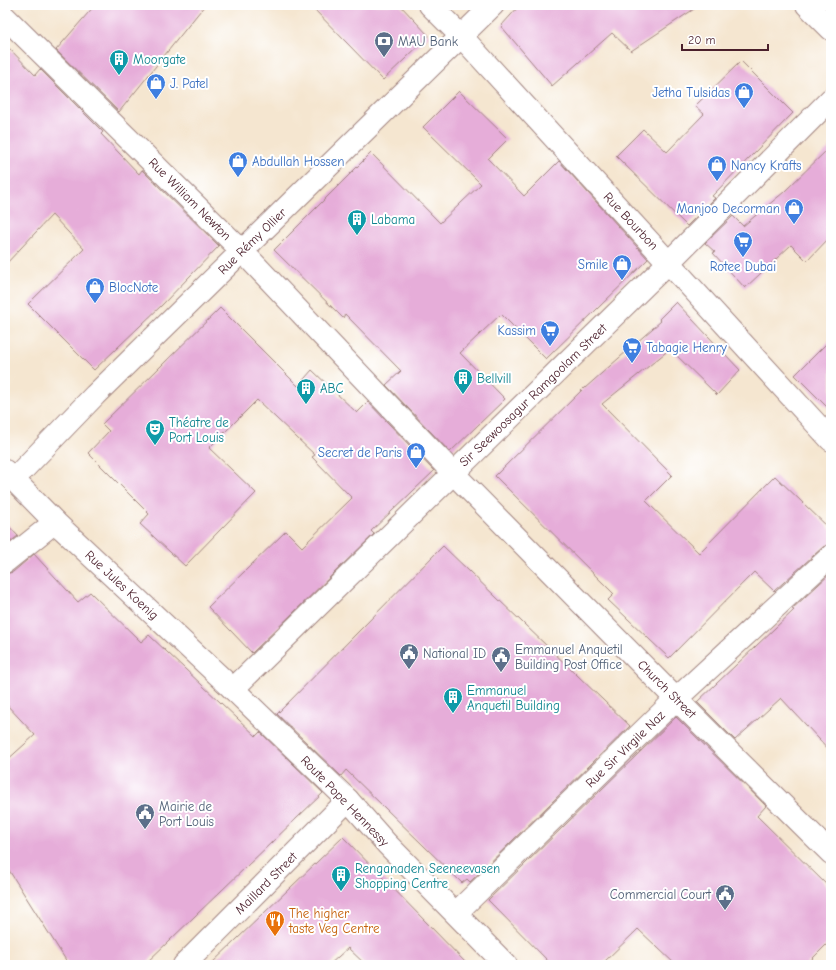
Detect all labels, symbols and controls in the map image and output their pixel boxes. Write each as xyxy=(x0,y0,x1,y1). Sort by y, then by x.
scale bar xyxy=(682,26,768,52)
bank icon: MAU Bank xyxy=(373,30,395,58)
text: 20 m xyxy=(688,33,716,47)
place label: MAU Bank xyxy=(398,34,459,49)
building icon: Moorgate xyxy=(108,48,130,76)
place label: Moorgate xyxy=(133,52,186,67)
shop icon: J. Patel xyxy=(145,72,167,100)
place label: J. Patel xyxy=(170,76,208,91)
shop icon: Jetha Tulsidas xyxy=(733,81,755,109)
place label: Jetha Tulsidas xyxy=(652,85,730,100)
shop icon: Abdullah Hossen xyxy=(227,150,249,178)
place label: Abdullah Hossen xyxy=(252,154,344,169)
shop icon: Nancy Krafts xyxy=(706,154,728,182)
street label: Rue William Newton xyxy=(146,155,234,243)
place label: Nancy Krafts xyxy=(731,158,802,173)
street label: Rue Bourbon xyxy=(601,189,661,253)
shop icon: Manjoo Decorman xyxy=(783,197,805,225)
place label: Manjoo Decorman xyxy=(676,201,780,216)
street label: Rue Rémy Ollier xyxy=(215,204,290,277)
building icon: Labama xyxy=(346,208,368,236)
place label: Labama xyxy=(371,212,415,227)
supermarket icon: Rotee Dubai xyxy=(732,230,754,258)
shop icon: Smile xyxy=(611,253,633,281)
place label: Smile xyxy=(578,257,608,272)
place label: Rotee Dubai xyxy=(710,259,776,274)
shop icon: BlocNote xyxy=(84,276,106,304)
place label: BlocNote xyxy=(109,280,159,295)
supermarket icon: Kassim xyxy=(539,319,561,347)
street label: Sir Seewoosagur Ramgoolam Street xyxy=(456,320,611,470)
place label: Kassim xyxy=(497,323,536,338)
supermarket icon: Tabagie Henry xyxy=(621,336,643,364)
place label: Tabagie Henry xyxy=(646,340,727,355)
building icon: Bellvill xyxy=(452,367,474,395)
place label: Bellvill xyxy=(477,371,511,386)
building icon: ABC xyxy=(295,377,317,405)
place label: ABC xyxy=(320,381,344,396)
place label: Théatre de Port Louis xyxy=(169,415,229,445)
theatre icon: Théatre de Port Louis xyxy=(144,418,166,446)
shop icon: Secret de Paris xyxy=(405,441,427,469)
place label: Secret de Paris xyxy=(318,445,402,460)
street label: Rue Jules Koenig xyxy=(82,547,162,623)
public building icon: National ID xyxy=(398,642,420,670)
place label: Emmanuel Anquetil Building Post Office xyxy=(515,642,623,672)
public building icon: Emmanuel Anquetil Building Post Office xyxy=(490,645,512,673)
place label: National ID xyxy=(423,646,486,661)
street label: Church Street xyxy=(635,657,700,722)
place label: Emmanuel Anquetil Building xyxy=(467,683,560,713)
building icon: Emmanuel Anquetil Building xyxy=(442,686,464,714)
street label: Rue Sir Virgile Naz xyxy=(582,707,668,791)
street label: Route Pope Hennessy xyxy=(298,753,392,850)
place label: Mairie de Port Louis xyxy=(159,799,214,829)
public building icon: Mairie de Port Louis xyxy=(134,802,156,830)
street label: Maillard Street xyxy=(232,848,301,917)
place label: Renganaden Seeneevasen Shopping Centre xyxy=(355,861,500,891)
building icon: Renganaden Seeneevasen Shopping Centre xyxy=(330,864,352,892)
public building icon: Commercial Court xyxy=(714,883,736,911)
place label: Commercial Court xyxy=(610,887,712,902)
place label: The higher taste Veg Centre xyxy=(288,906,380,936)
restaurant icon: The higher taste Veg Centre xyxy=(264,909,286,937)

